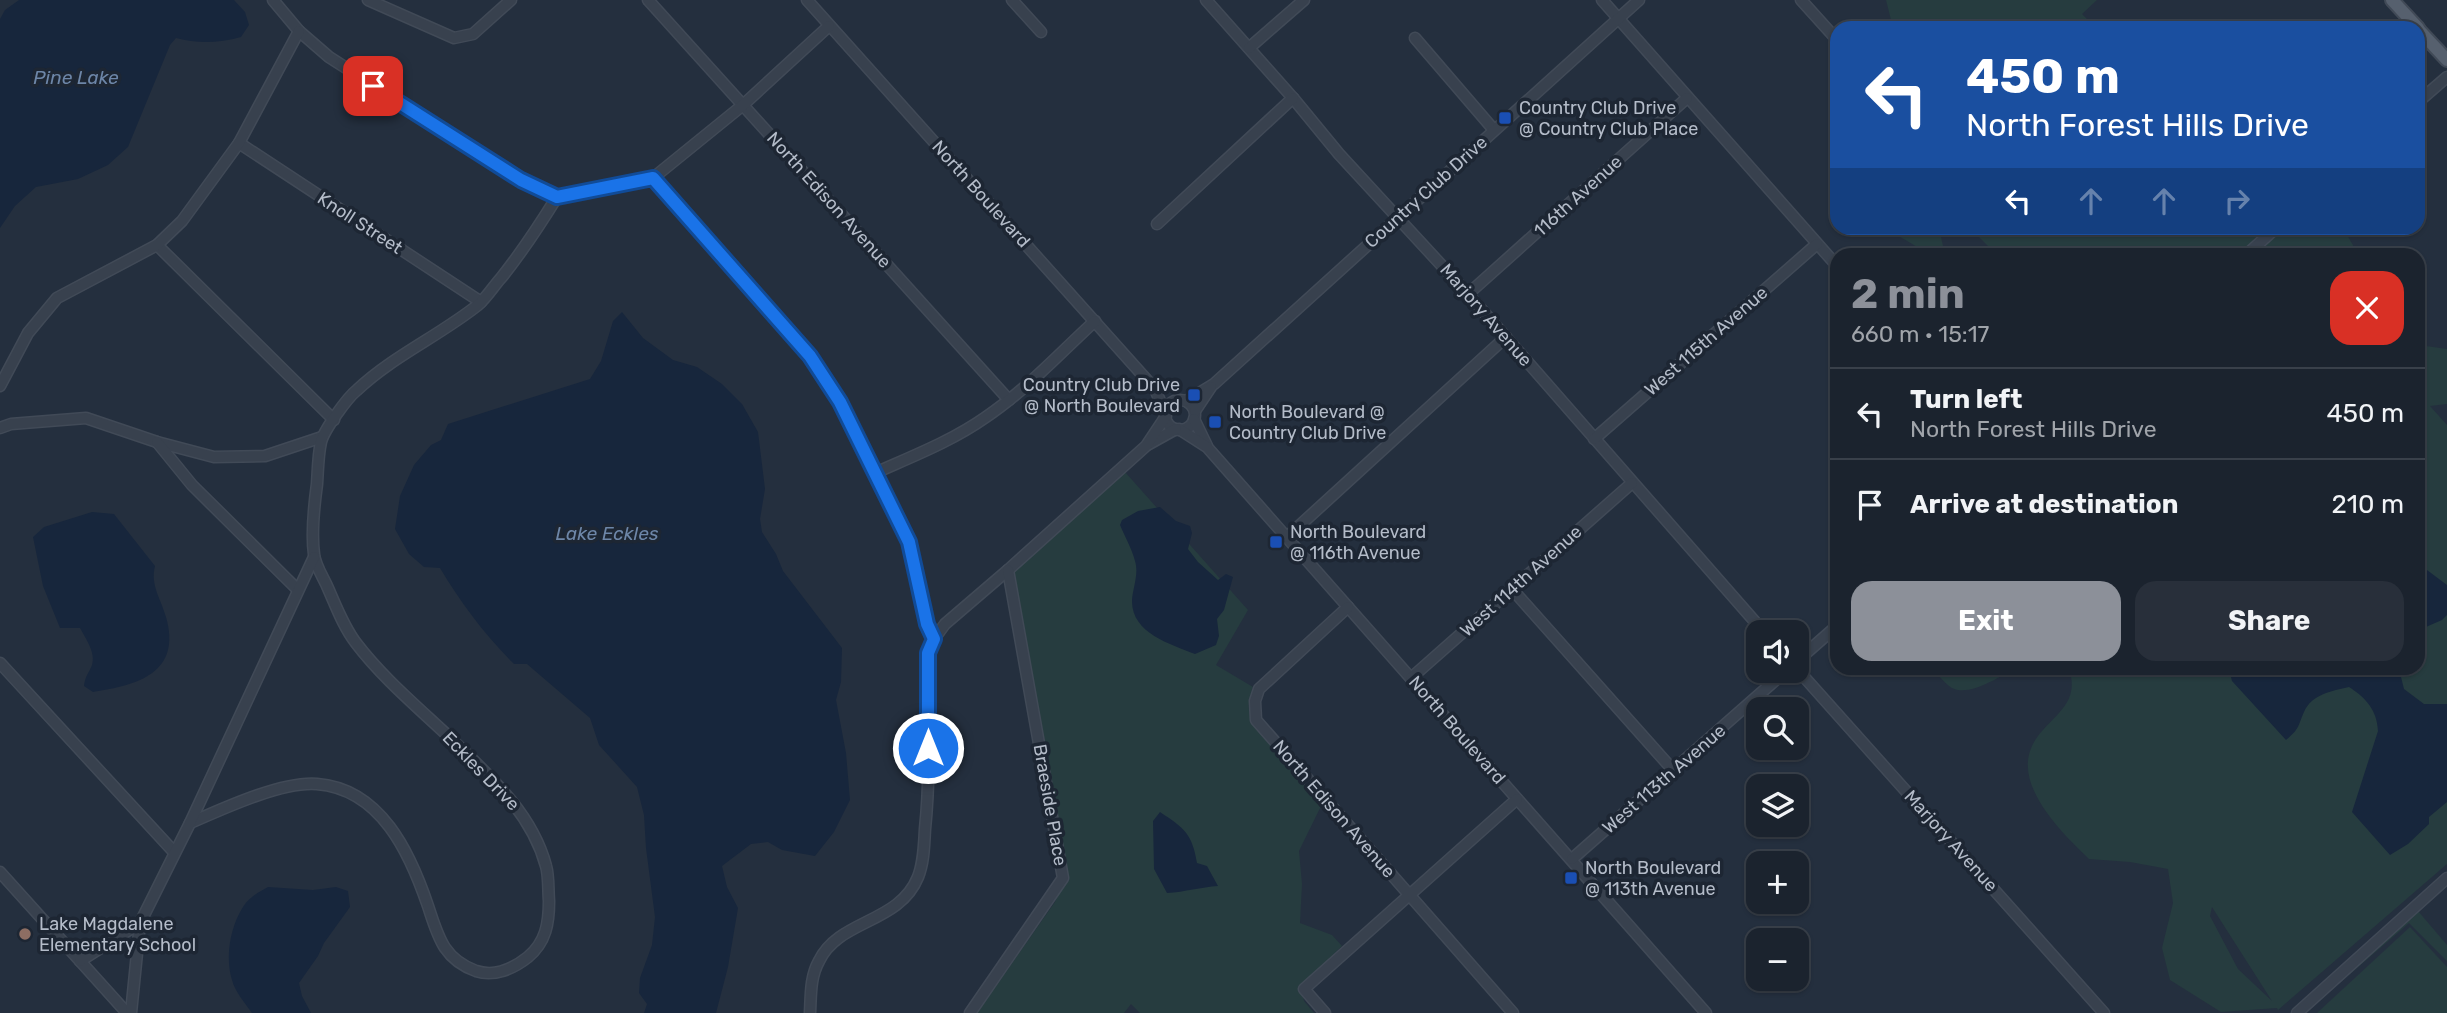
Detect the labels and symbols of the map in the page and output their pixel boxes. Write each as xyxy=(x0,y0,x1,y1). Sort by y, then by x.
pin xyxy=(343,56,403,116)
water label: Pine Lake xyxy=(33,66,119,89)
place label: Country Club Drive @ Country Club Place xyxy=(1519,97,1698,140)
marker: Country Club Drive @ Country Club Place xyxy=(1497,110,1513,126)
street label: North Edison Avenue xyxy=(762,127,896,273)
street label: Country Club Drive xyxy=(1360,131,1492,253)
street label: North Boulevard xyxy=(927,136,1035,252)
street label: 116th Avenue xyxy=(1529,151,1627,241)
street label: Knoll Street xyxy=(313,187,407,259)
street label: Marjory Avenue xyxy=(1435,259,1537,371)
street label: West 115th Avenue xyxy=(1640,282,1772,400)
place label: Country Club Drive @ North Boulevard xyxy=(1023,374,1180,417)
marker: Country Club Drive @ North Boulevard xyxy=(1186,387,1202,403)
place label: North Boulevard @ Country Club Drive xyxy=(1229,401,1386,444)
marker: North Boulevard @ Country Club Drive xyxy=(1207,414,1223,430)
place label: North Boulevard @ 116th Avenue xyxy=(1290,521,1426,564)
street label: West 114th Avenue xyxy=(1456,521,1586,641)
water label: Lake Eckles xyxy=(556,522,659,545)
marker: North Boulevard @ 116th Avenue xyxy=(1268,534,1284,550)
street label: North Boulevard xyxy=(1404,671,1510,789)
position arrow xyxy=(891,711,965,785)
street label: West 113th Avenue xyxy=(1598,720,1730,838)
street label: Eckles Drive xyxy=(438,727,524,815)
street label: North Edison Avenue xyxy=(1268,736,1400,882)
street label: Braeside Place xyxy=(1028,742,1072,868)
street label: Marjory Avenue xyxy=(1900,786,2002,896)
place label: North Boulevard @ 113th Avenue xyxy=(1585,857,1721,900)
marker: North Boulevard @ 113th Avenue xyxy=(1563,870,1579,886)
place label: Lake Magdalene Elementary School xyxy=(39,913,196,956)
marker: Lake Magdalene Elementary School xyxy=(17,926,33,942)

